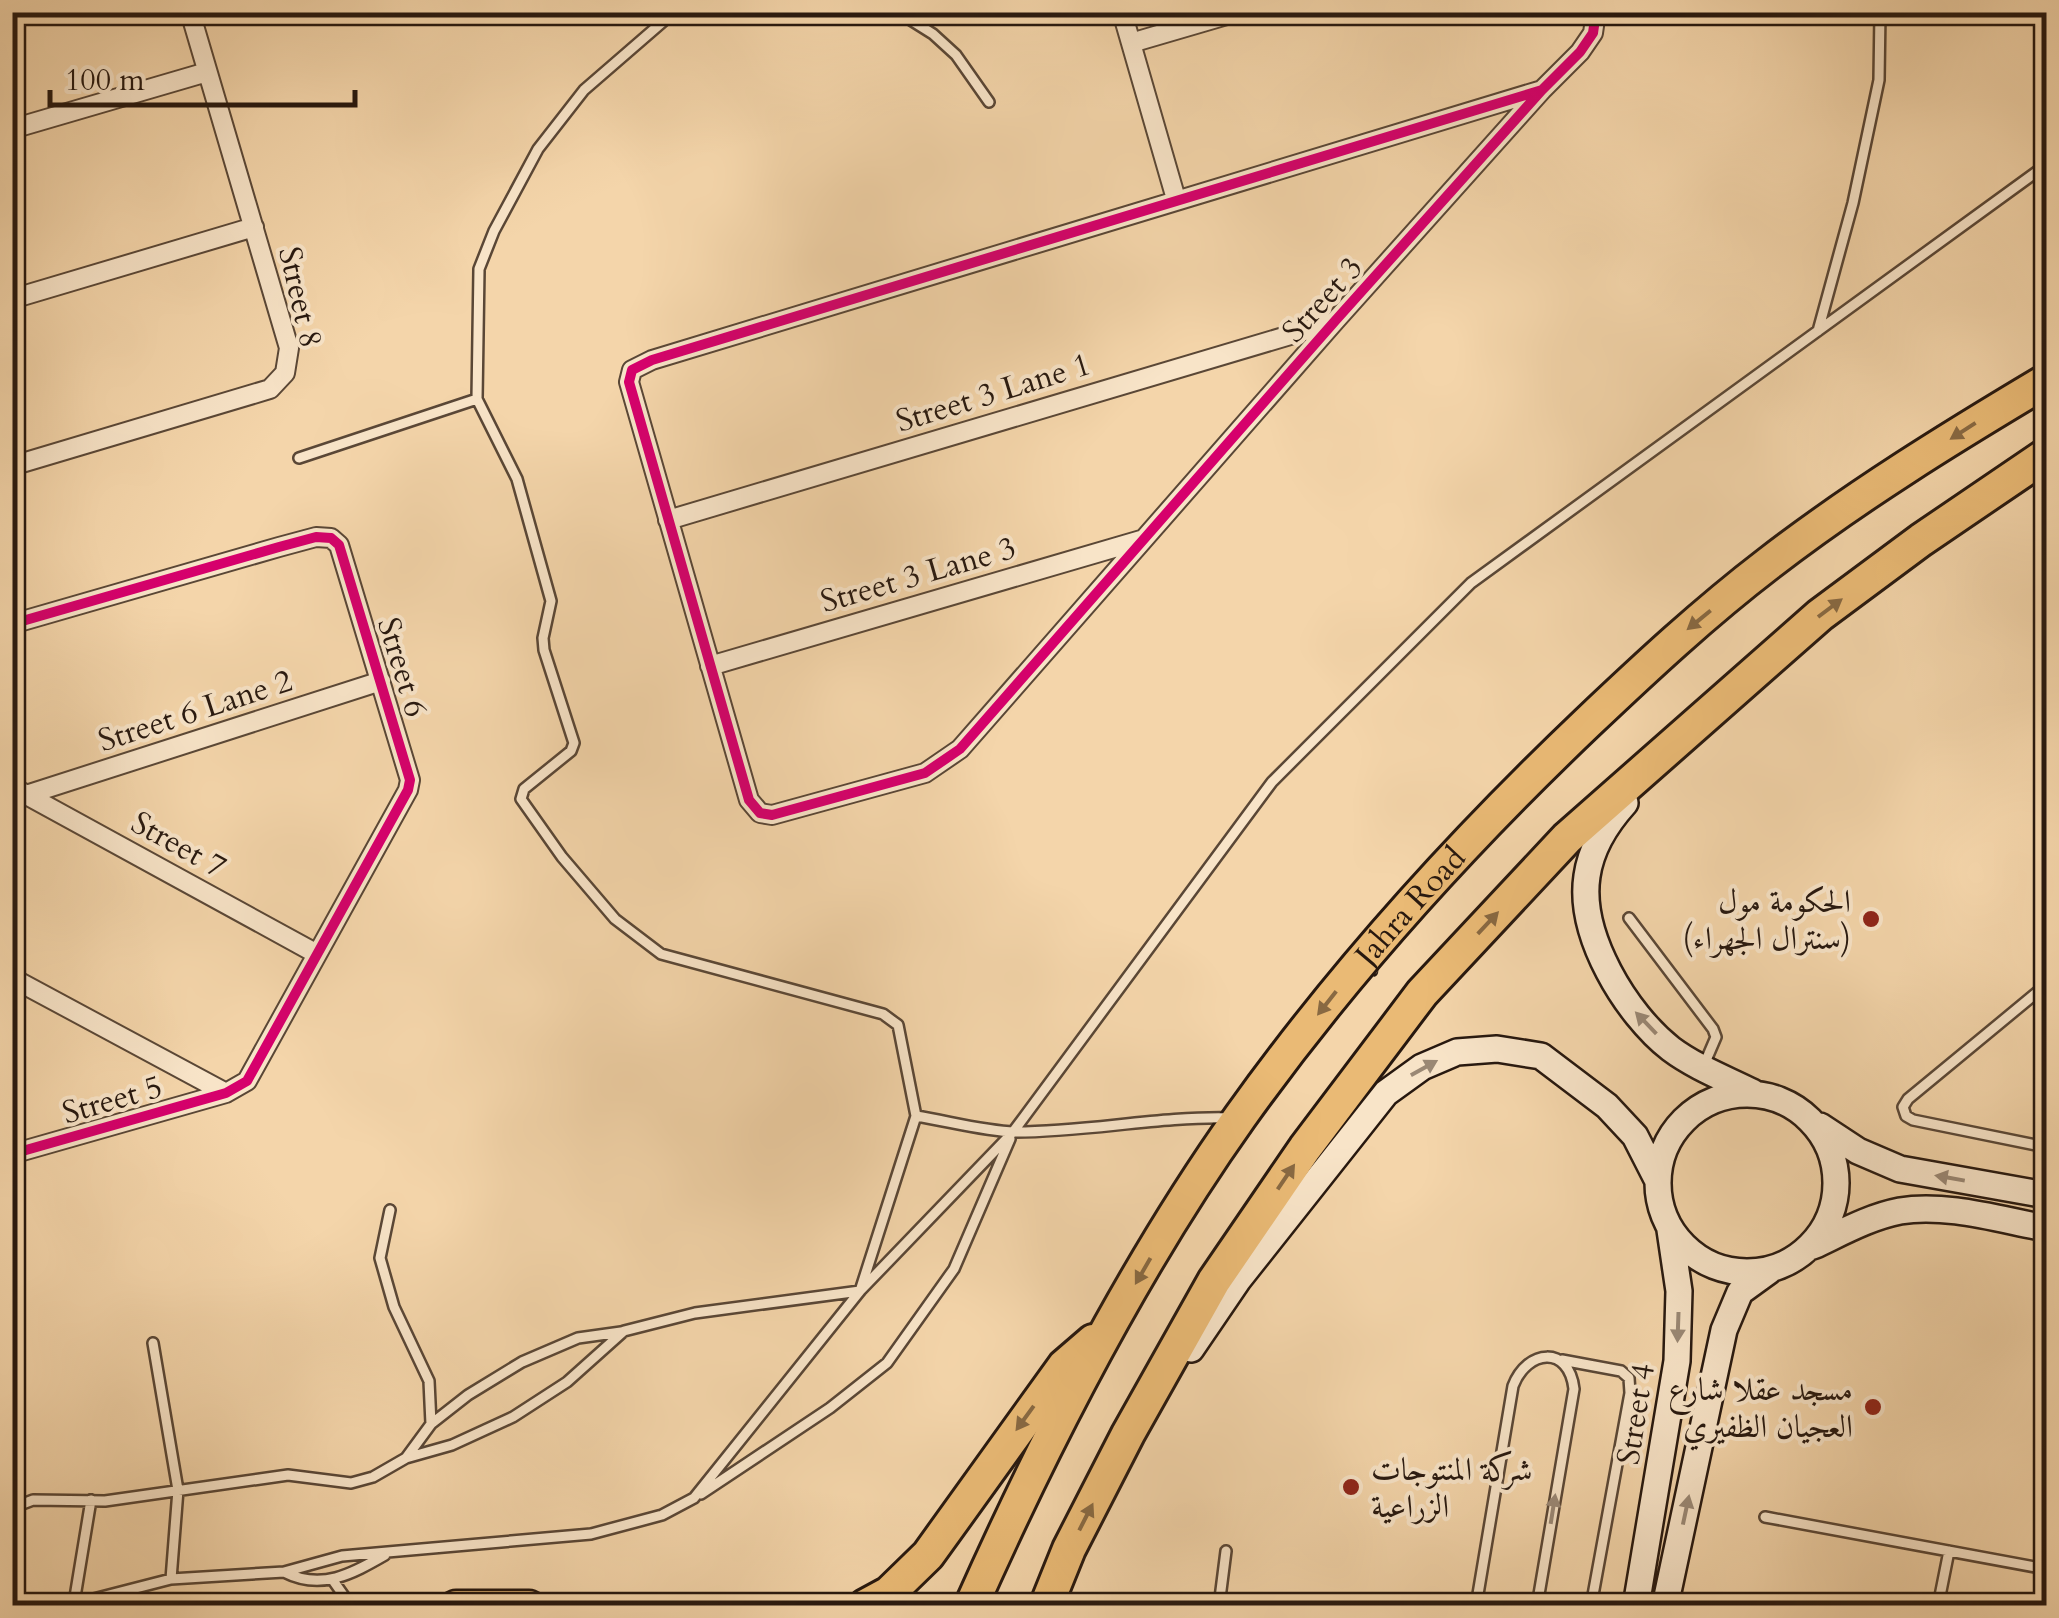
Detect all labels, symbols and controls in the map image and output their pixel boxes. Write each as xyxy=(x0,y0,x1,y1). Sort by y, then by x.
scale bar xyxy=(50,45,355,107)
text: 100 m xyxy=(65,60,145,101)
street label: Street 8 xyxy=(267,243,333,352)
street label: Street 3 xyxy=(1272,247,1373,352)
street label: Street 3 Lane 1 xyxy=(891,342,1096,443)
one-way arrow xyxy=(1950,422,1977,440)
street label: Street 3 Lane 3 xyxy=(815,526,1021,624)
one-way arrow xyxy=(1817,598,1842,619)
one-way arrow xyxy=(1686,609,1711,630)
street label: Street 6 xyxy=(366,612,438,722)
street label: Street 6 Lane 2 xyxy=(93,659,298,763)
street label: Street 7 xyxy=(123,801,234,889)
street label: Jahra Road xyxy=(1343,837,1476,979)
place label: الحكومة مول (سنترال الجهراء) xyxy=(1683,880,1851,961)
marker: الحكومة مول (سنترال الجهراء) xyxy=(1860,908,1882,930)
one-way arrow xyxy=(1476,911,1499,935)
one-way arrow xyxy=(1317,990,1338,1016)
one-way arrow xyxy=(1635,1012,1658,1036)
one-way arrow xyxy=(1410,1060,1439,1077)
street label: Street 5 xyxy=(57,1065,167,1135)
one-way arrow xyxy=(1276,1163,1295,1190)
one-way arrow xyxy=(1934,1170,1966,1185)
one-way arrow xyxy=(1135,1257,1153,1285)
one-way arrow xyxy=(1670,1312,1686,1344)
street label: Street 4 xyxy=(1606,1360,1666,1468)
place label: مسجد عقلا شارع العجيان الظفيري xyxy=(1668,1368,1853,1451)
marker: مسجد عقلا شارع العجيان الظفيري xyxy=(1862,1396,1884,1418)
one-way arrow xyxy=(1016,1405,1035,1431)
place label: شركة المنتوجات الزراعية xyxy=(1371,1448,1533,1529)
marker: شركة المنتوجات الزراعية xyxy=(1340,1476,1362,1498)
one-way arrow xyxy=(1546,1493,1561,1525)
one-way arrow xyxy=(1679,1494,1694,1525)
one-way arrow xyxy=(1077,1502,1094,1531)

